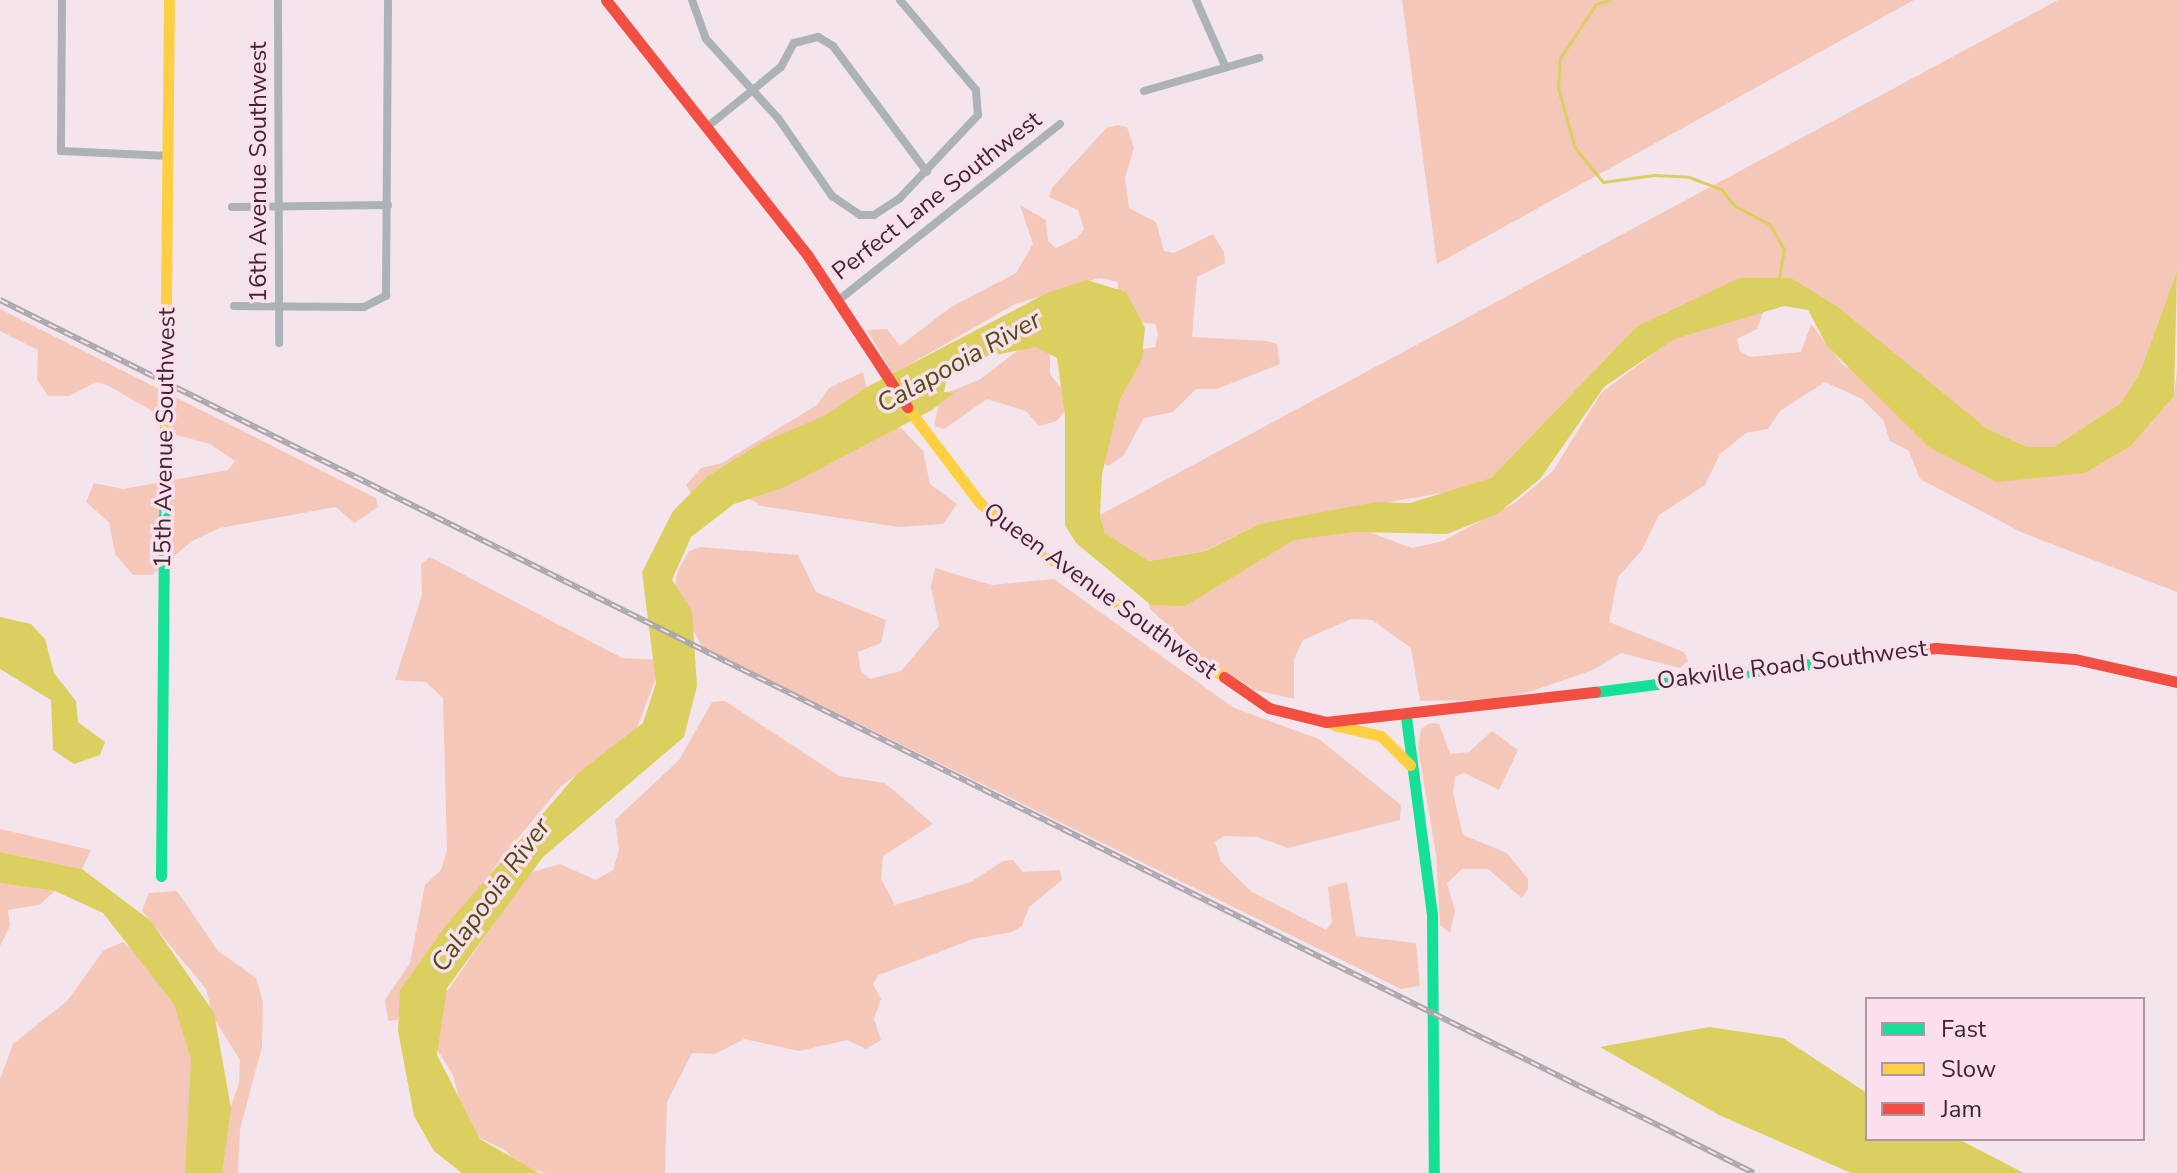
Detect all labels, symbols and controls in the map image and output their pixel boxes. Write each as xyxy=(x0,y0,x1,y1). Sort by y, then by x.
street label: 16th Avenue Southwest xyxy=(245,42,273,302)
street label: Perfect Lane Southwest xyxy=(827,105,1047,287)
water label: Calapooia River xyxy=(872,304,1046,420)
street label: 15th Avenue Southwest xyxy=(148,307,182,569)
street label: Queen Avenue Southwest xyxy=(978,497,1222,685)
street label: Oakville Road Southwest xyxy=(1655,634,1929,696)
water label: Calapooia River xyxy=(425,812,557,978)
legend xyxy=(1865,997,2145,1141)
text: Fast xyxy=(1941,1013,1986,1045)
text: Slow xyxy=(1941,1053,1996,1085)
text: Jam xyxy=(1941,1093,1982,1125)

